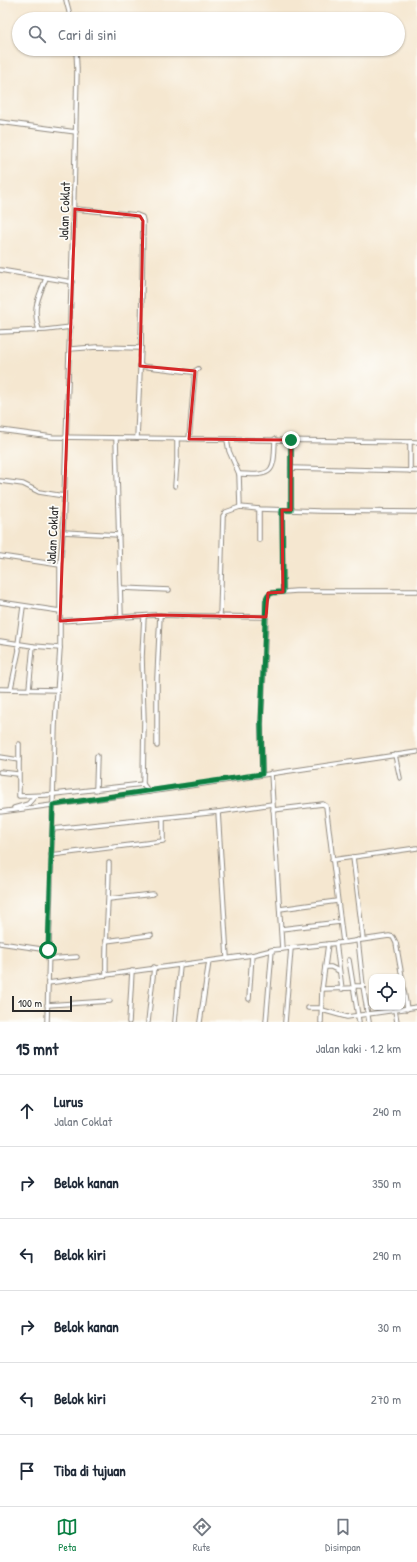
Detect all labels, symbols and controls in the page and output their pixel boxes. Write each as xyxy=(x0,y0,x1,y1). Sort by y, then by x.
search box xyxy=(12,12,405,56)
icon: search xyxy=(26,23,48,45)
text: Cari di sini xyxy=(58,24,117,45)
street label: Jalan Coklat xyxy=(54,181,74,240)
route end xyxy=(282,431,300,449)
street label: Jalan Coklat xyxy=(41,505,63,564)
route start xyxy=(39,941,57,959)
map controls xyxy=(369,974,405,1010)
button: locate xyxy=(369,974,405,1010)
scale bar xyxy=(12,994,72,1013)
text: 100 m xyxy=(18,996,42,1010)
text: 15 mnt xyxy=(16,1037,58,1060)
text: Jalan kaki · 1.2 km xyxy=(315,1039,401,1057)
text: Lurus xyxy=(54,1091,83,1112)
icon: ahead xyxy=(16,1100,38,1122)
text: 240 m xyxy=(372,1102,401,1120)
text: Jalan Coklat xyxy=(54,1112,112,1130)
icon: right xyxy=(16,1172,38,1194)
text: Belok kanan xyxy=(54,1172,119,1193)
text: 350 m xyxy=(372,1174,401,1192)
icon: left xyxy=(16,1244,38,1266)
text: Belok kiri xyxy=(54,1244,106,1265)
text: 290 m xyxy=(372,1246,401,1264)
icon: right xyxy=(16,1316,38,1338)
text: Belok kanan xyxy=(54,1316,119,1337)
text: 30 m xyxy=(378,1318,401,1336)
icon: left xyxy=(16,1388,38,1410)
text: Belok kiri xyxy=(54,1388,106,1409)
text: 270 m xyxy=(371,1390,401,1408)
icon: arrive xyxy=(16,1460,38,1482)
text: Tiba di tujuan xyxy=(54,1460,126,1481)
tab: Peta xyxy=(56,1516,78,1554)
tab: Rute xyxy=(191,1516,213,1554)
tab: Disimpan xyxy=(325,1516,361,1554)

